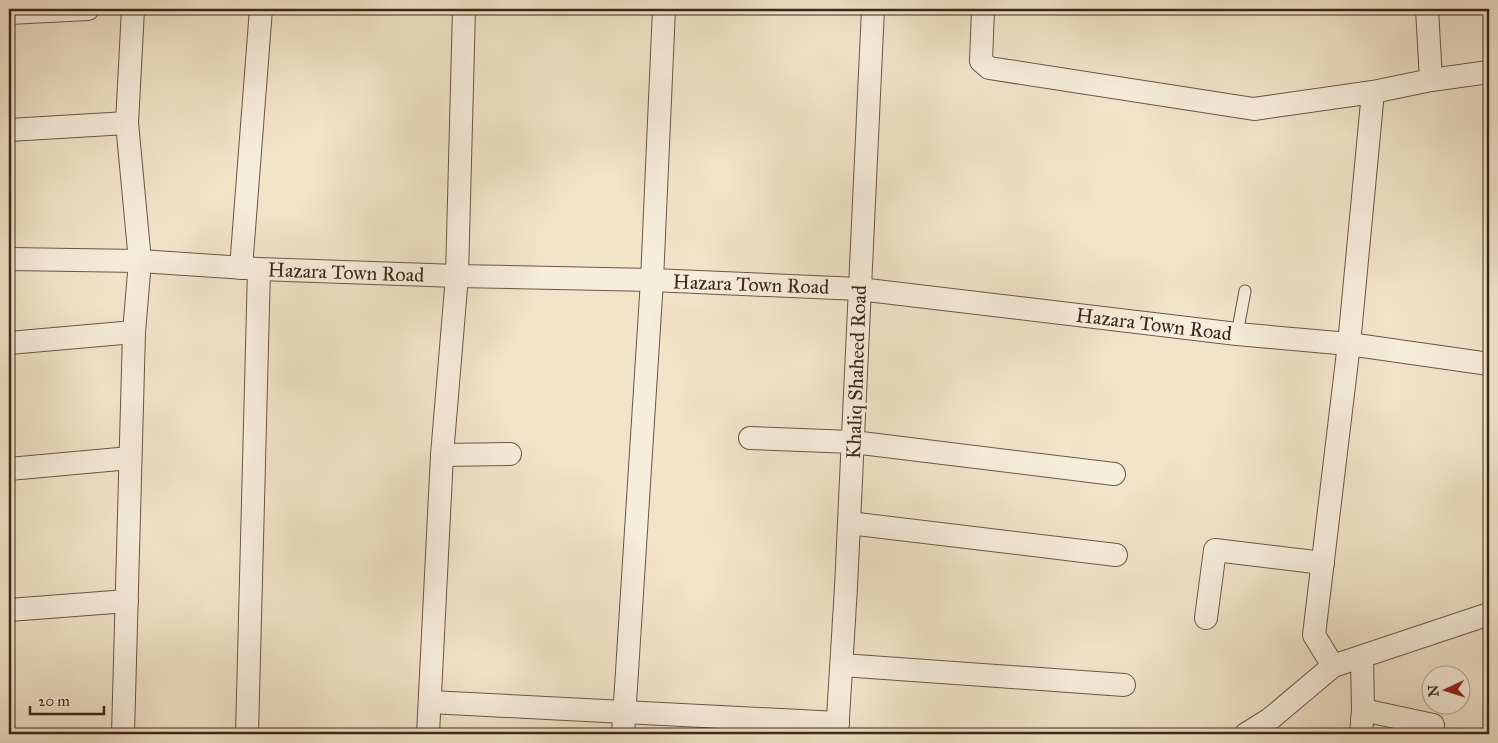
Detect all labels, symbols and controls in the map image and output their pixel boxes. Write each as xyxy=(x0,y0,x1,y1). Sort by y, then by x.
street label: Hazara Town Road xyxy=(267,257,425,287)
street label: Hazara Town Road xyxy=(672,269,830,299)
street label: Khaliq Shaheed Road xyxy=(841,285,872,459)
street label: Hazara Town Road xyxy=(1075,303,1233,345)
north arrow xyxy=(1420,666,1470,716)
scale bar xyxy=(30,683,104,715)
text: N xyxy=(1425,684,1442,697)
text: 20 m xyxy=(38,692,70,710)

